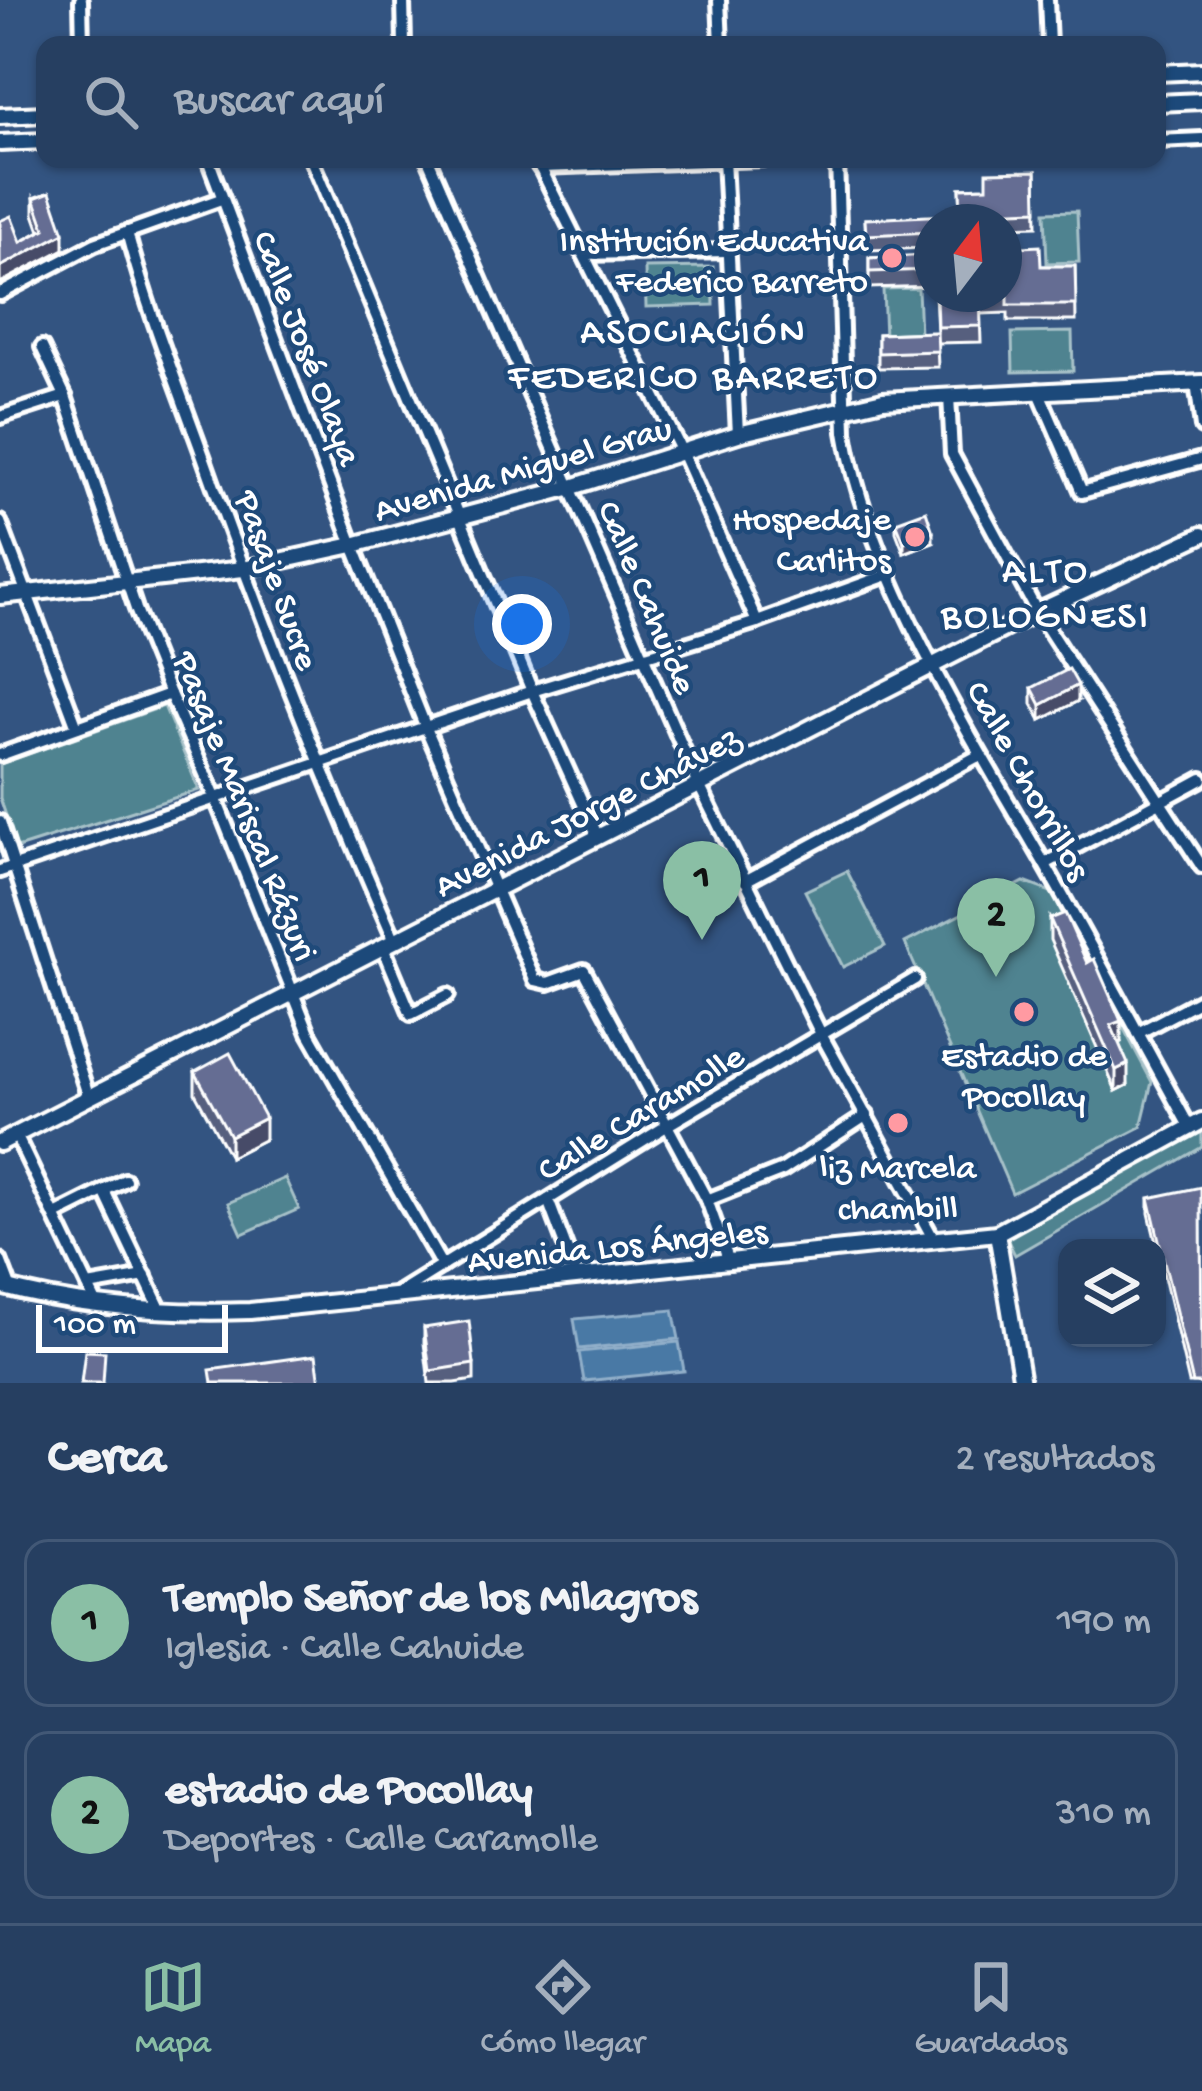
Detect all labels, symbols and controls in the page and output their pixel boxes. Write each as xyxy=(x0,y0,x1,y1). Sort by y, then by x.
search box xyxy=(36,36,1166,168)
icon: search xyxy=(78,69,144,135)
text: Buscar aquí xyxy=(174,76,384,129)
north arrow xyxy=(914,204,1022,312)
place label: Institución Educativa Federico Barreto xyxy=(560,222,869,306)
street label: Calle José Olaya xyxy=(239,226,369,474)
marker: Institución Educativa Federico Barreto xyxy=(879,245,905,271)
district label: ASOCIACIÓN FEDERICO BARRETO xyxy=(507,312,880,403)
street label: Avenida Miguel Grau xyxy=(370,409,678,535)
street label: Pasaje Sucre xyxy=(221,485,326,677)
street label: Calle Cahuide xyxy=(584,495,704,702)
place label: Hospedaje Carlitos xyxy=(732,501,893,585)
marker: Hospedaje Carlitos xyxy=(902,524,928,550)
district label: ALTO BOLOGNESI xyxy=(940,551,1151,642)
your location xyxy=(492,594,552,654)
street label: Pasaje Mariscal Rázuri xyxy=(160,645,324,969)
street label: Calle Chorrillos xyxy=(953,675,1099,891)
street label: Avenida Jorge Chávez xyxy=(429,719,750,911)
pin: 1 xyxy=(663,841,741,940)
pin: 2 xyxy=(957,878,1035,977)
marker: Estadio de Pocollay xyxy=(1011,999,1037,1025)
street label: Calle Caramolle xyxy=(531,1037,754,1194)
place label: Estadio de Pocollay xyxy=(941,1037,1107,1121)
marker: liz Marcela chambill xyxy=(885,1110,911,1136)
place label: liz Marcela chambill xyxy=(820,1149,977,1233)
street label: Avenida Los Ángeles xyxy=(466,1212,771,1287)
map controls xyxy=(1058,1239,1166,1347)
button: layers xyxy=(1058,1239,1166,1347)
scale bar xyxy=(36,1299,228,1352)
text: 100 m xyxy=(54,1307,136,1345)
text: Cerca xyxy=(48,1431,166,1491)
text: 2 resultados xyxy=(955,1438,1154,1484)
text: Templo Señor de los Milagros xyxy=(165,1574,697,1627)
text: 1 xyxy=(82,1600,98,1646)
text: 190 m xyxy=(1057,1600,1151,1646)
text: Iglesia · Calle Cahuide xyxy=(165,1627,523,1673)
text: estadio de Pocollay xyxy=(165,1766,532,1819)
text: 2 xyxy=(80,1792,100,1838)
text: 310 m xyxy=(1056,1792,1151,1838)
text: Deportes · Calle Caramolle xyxy=(165,1819,598,1865)
tab: Mapa xyxy=(135,1954,211,2064)
tab: Cómo llegar xyxy=(481,1954,644,2064)
tab: Guardados xyxy=(914,1954,1067,2064)

